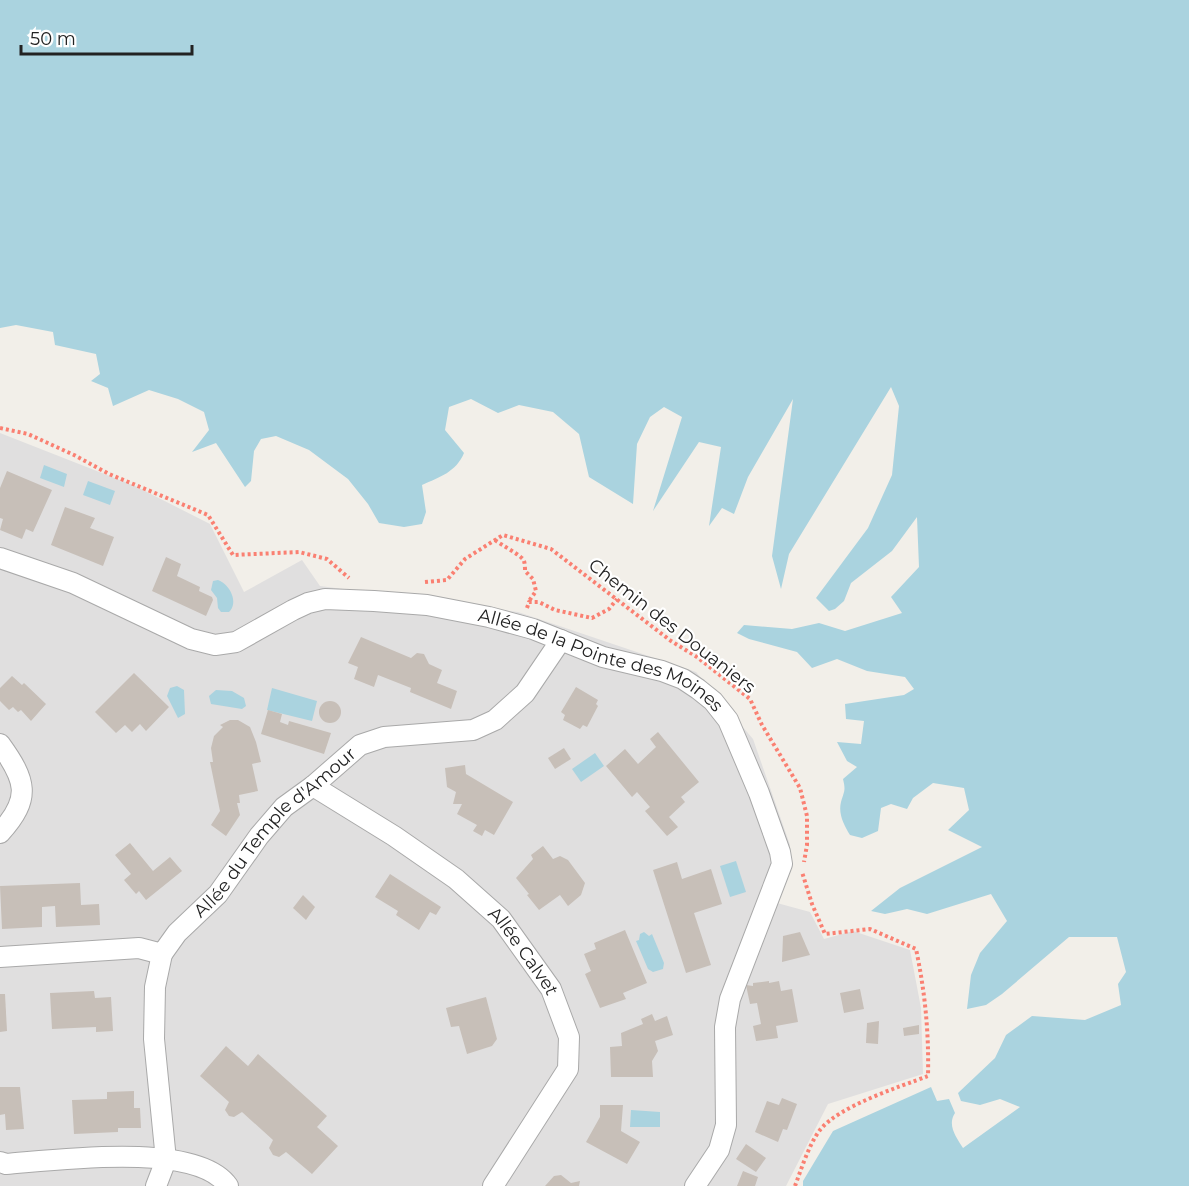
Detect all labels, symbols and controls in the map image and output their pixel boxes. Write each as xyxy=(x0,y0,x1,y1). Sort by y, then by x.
scale bar xyxy=(21,18,192,56)
text: 50 m xyxy=(30,28,76,50)
street label: Chemin des Douaniers xyxy=(584,554,760,698)
street label: Allée de la Pointe des Moines xyxy=(476,604,728,716)
street label: Allée du Temple d'Amour xyxy=(189,743,360,922)
street label: Allée Calvet xyxy=(484,902,563,998)

